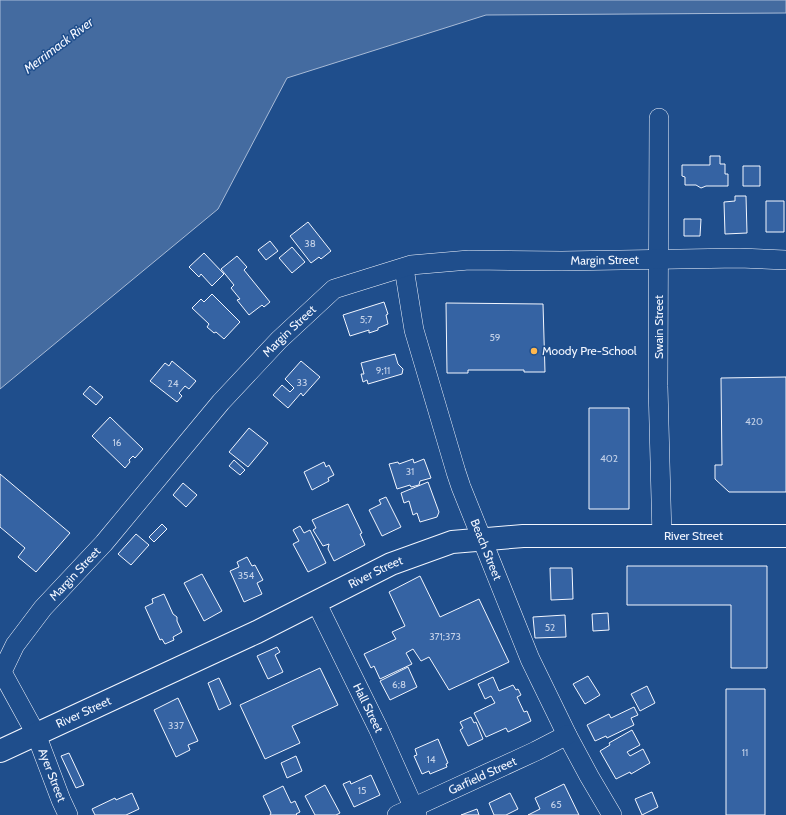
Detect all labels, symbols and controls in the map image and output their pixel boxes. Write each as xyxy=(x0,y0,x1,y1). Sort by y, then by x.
water label: Merrimack River xyxy=(19,13,97,77)
house number: 38 xyxy=(304,237,316,250)
street label: Margin Street xyxy=(570,252,639,268)
street label: Swain Street xyxy=(651,295,666,359)
street label: Margin Street xyxy=(259,302,319,360)
house number: 5;7 xyxy=(360,313,372,326)
house number: 59 xyxy=(489,331,501,344)
place label: Moody Pre-School xyxy=(542,343,637,358)
marker: Moody Pre-School xyxy=(529,346,539,356)
house number: 9;11 xyxy=(376,364,390,377)
house number: 33 xyxy=(297,376,307,389)
house number: 24 xyxy=(167,377,179,390)
house number: 420 xyxy=(745,415,763,428)
house number: 16 xyxy=(113,436,122,449)
house number: 402 xyxy=(600,452,618,465)
house number: 31 xyxy=(406,465,414,478)
street label: Beach Street xyxy=(468,516,506,582)
street label: River Street xyxy=(664,528,723,543)
street label: Margin Street xyxy=(46,544,103,604)
street label: River Street xyxy=(345,552,405,592)
house number: 354 xyxy=(238,569,255,582)
house number: 52 xyxy=(545,621,555,634)
house number: 371;373 xyxy=(429,630,461,643)
house number: 6;8 xyxy=(392,678,406,691)
street label: Hall Street xyxy=(350,680,387,735)
street label: River Street xyxy=(53,693,113,731)
house number: 337 xyxy=(168,719,184,732)
street label: Ayer Street xyxy=(35,746,70,804)
house number: 11 xyxy=(742,746,748,759)
house number: 14 xyxy=(426,753,436,766)
street label: Garfield Street xyxy=(446,753,519,797)
house number: 15 xyxy=(358,784,366,797)
house number: 65 xyxy=(550,798,562,811)

